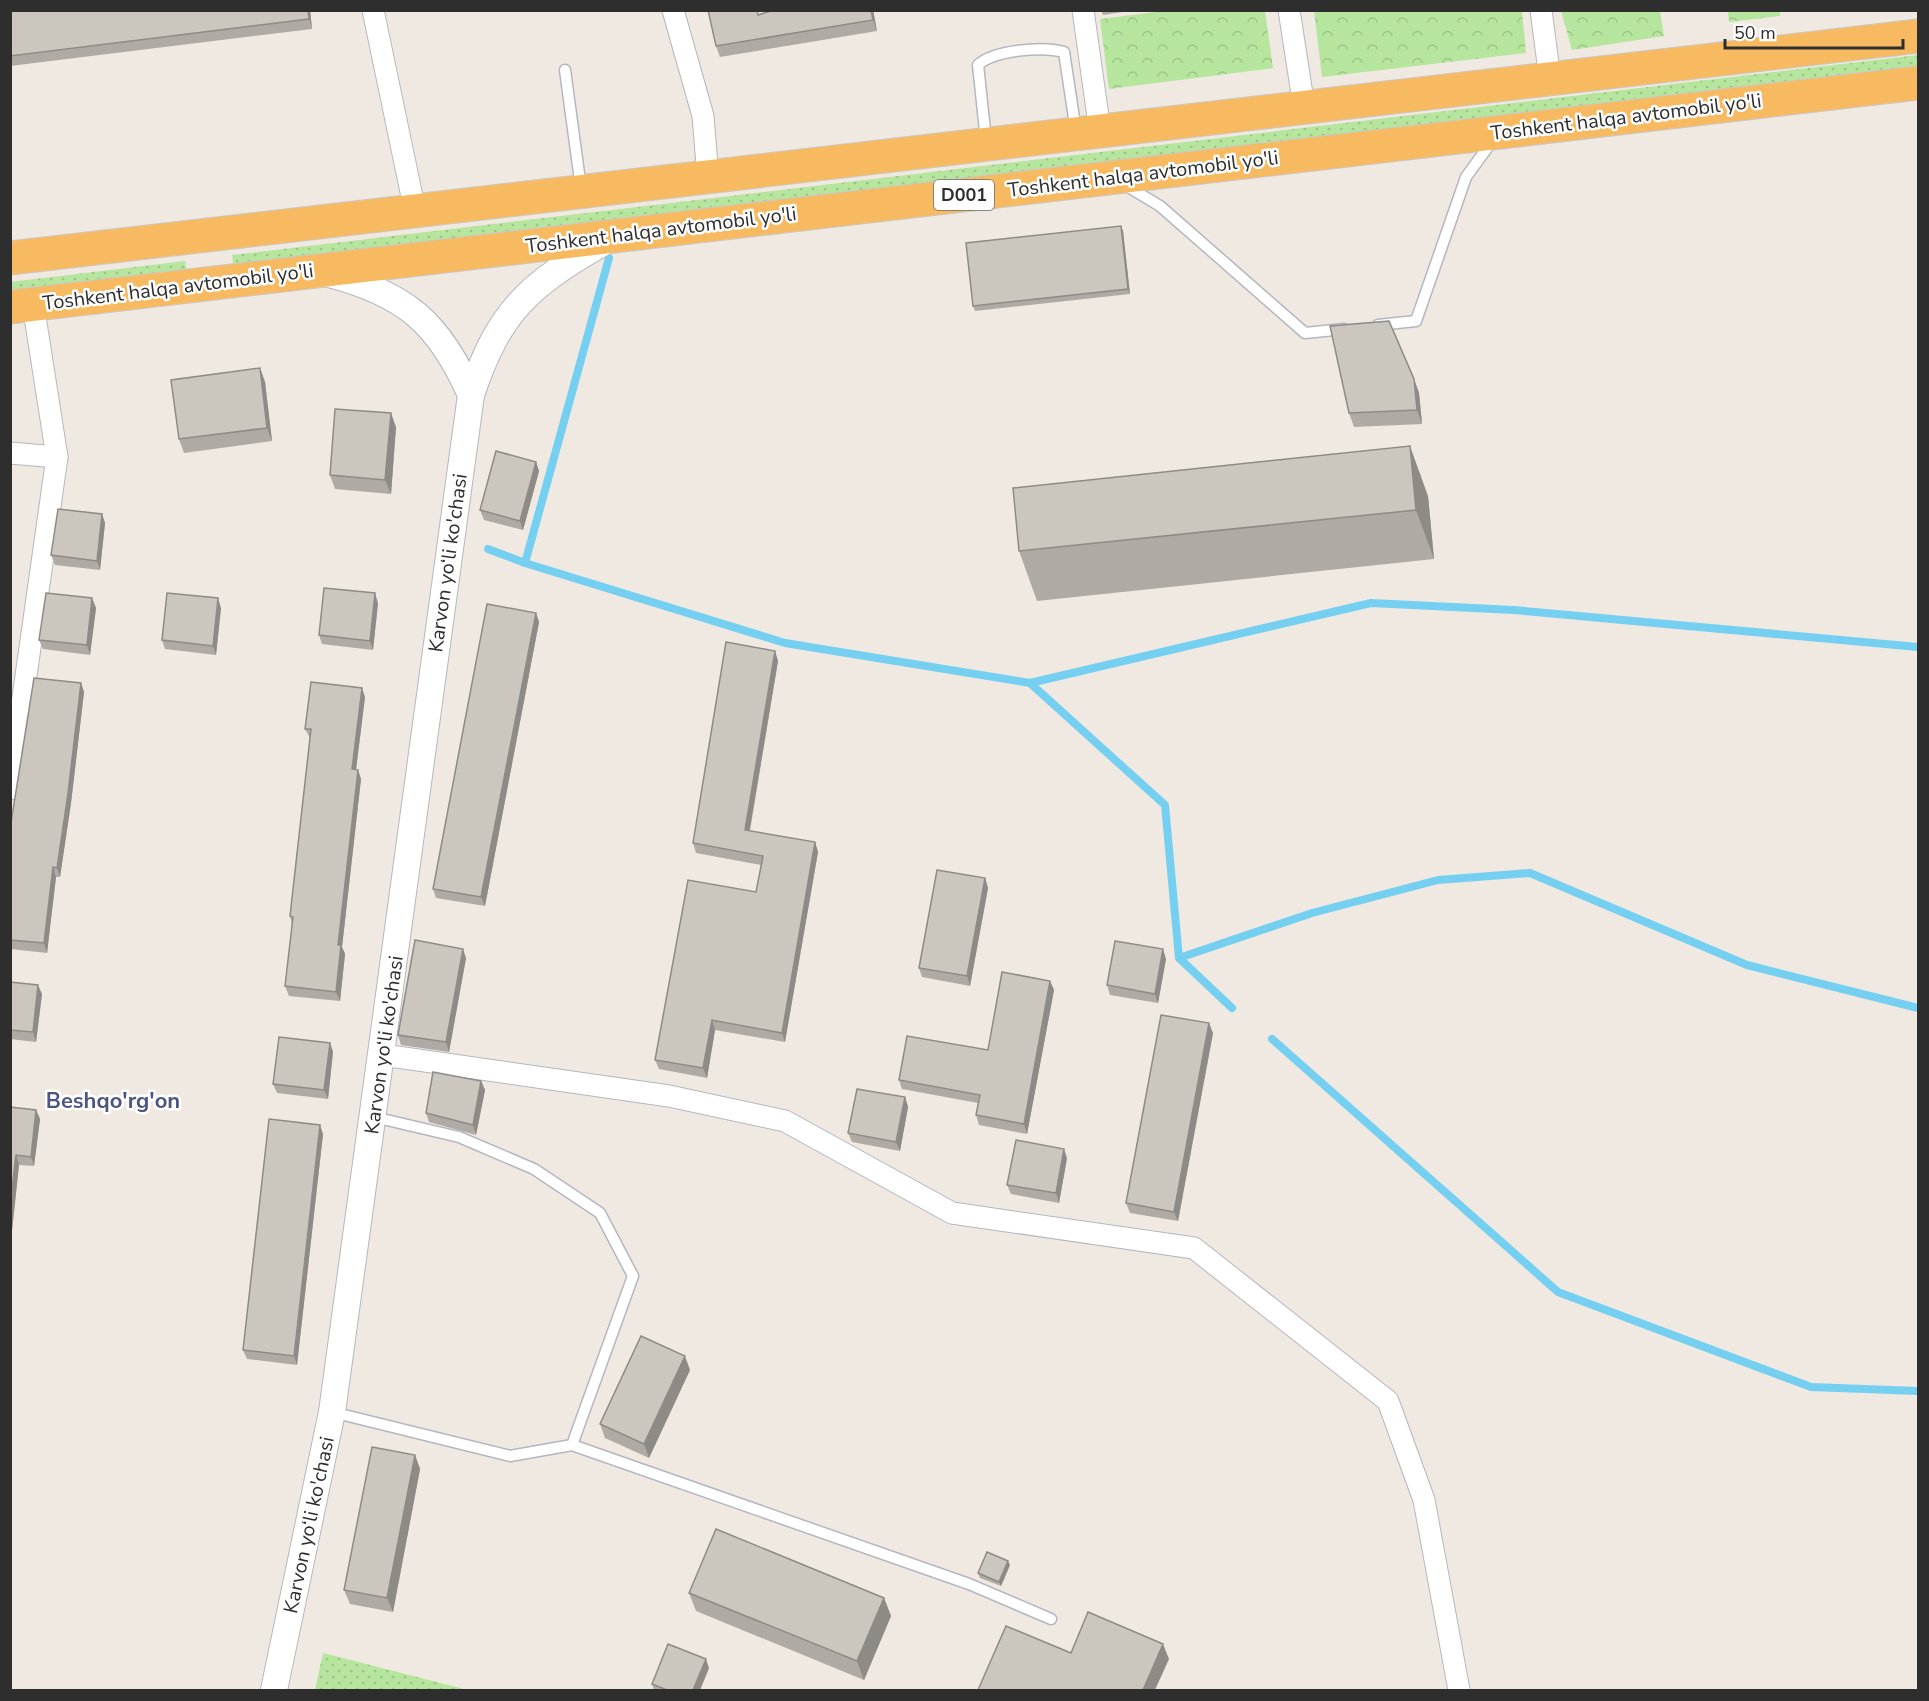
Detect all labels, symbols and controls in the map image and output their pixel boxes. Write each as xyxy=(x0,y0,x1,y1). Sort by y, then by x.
scale bar xyxy=(1725,12,1904,50)
text: 50 m xyxy=(1734,21,1776,45)
street label: Toshkent halqa avtomobil yo'li xyxy=(1489,87,1763,147)
street label: Toshkent halqa avtomobil yo'li xyxy=(1006,144,1280,204)
road number: D001 xyxy=(934,180,994,210)
street label: Toshkent halqa avtomobil yo'li xyxy=(524,200,798,260)
street label: Toshkent halqa avtomobil yo'li xyxy=(41,257,315,317)
street label: Karvon yo‘li ko'chasi xyxy=(422,472,474,654)
street label: Karvon yo‘li ko'chasi xyxy=(358,954,410,1136)
district label: Beshqo'rg'on xyxy=(46,1086,180,1116)
street label: Karvon yo‘li ko'chasi xyxy=(277,1434,341,1616)

